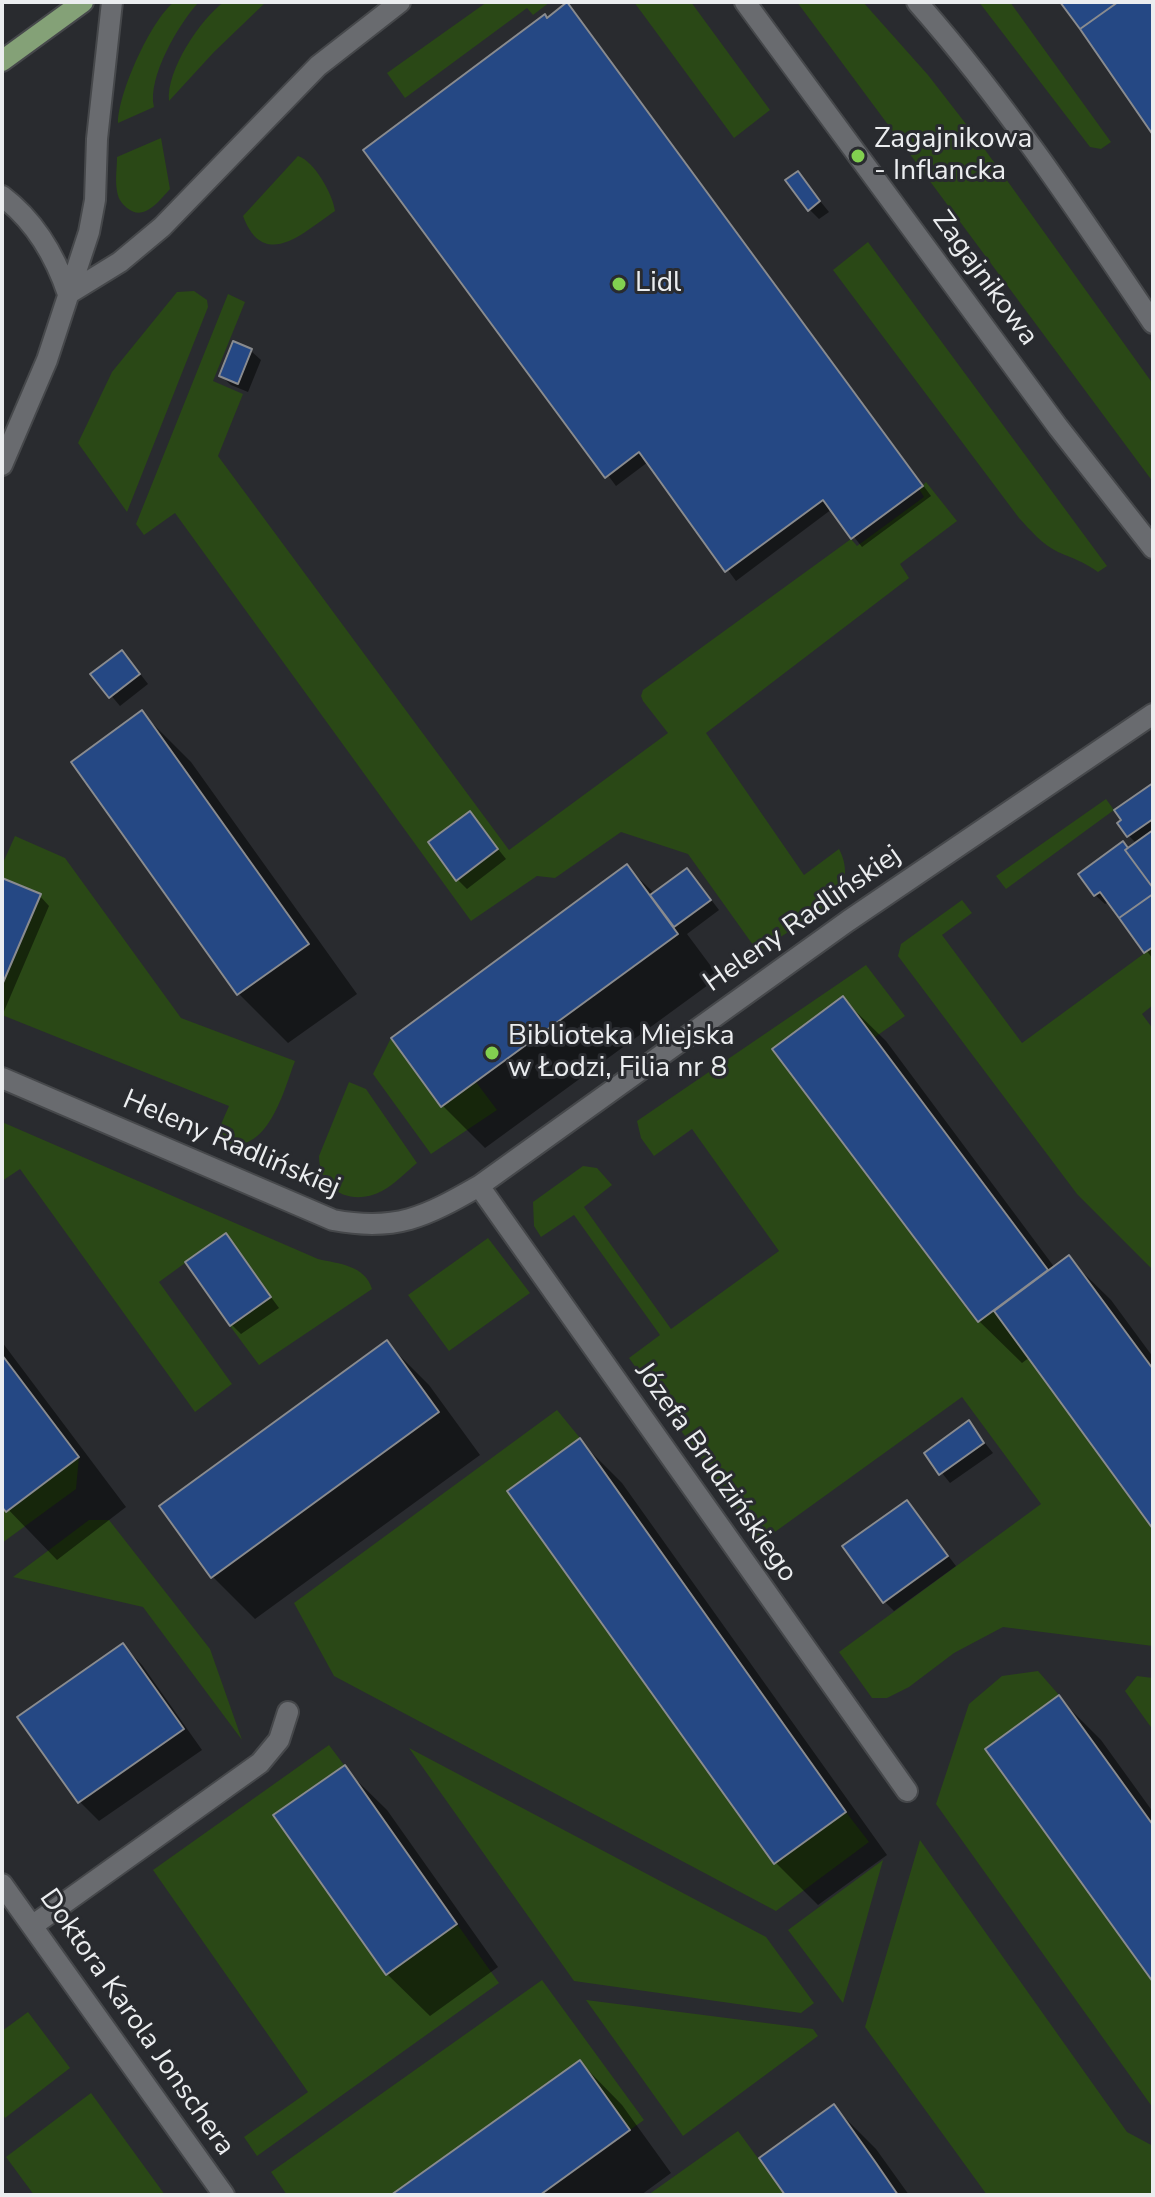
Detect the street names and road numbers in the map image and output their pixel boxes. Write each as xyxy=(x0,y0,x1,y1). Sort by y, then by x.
street label: Zagajnikowa xyxy=(924,205,1044,353)
street label: Heleny Radlińskiej xyxy=(698,840,908,1000)
street label: Heleny Radlińskiej xyxy=(117,1084,345,1206)
street label: Józefa Brudzińskiego xyxy=(627,1357,803,1589)
street label: Doktora Karola Jonschera xyxy=(31,1883,241,2163)

